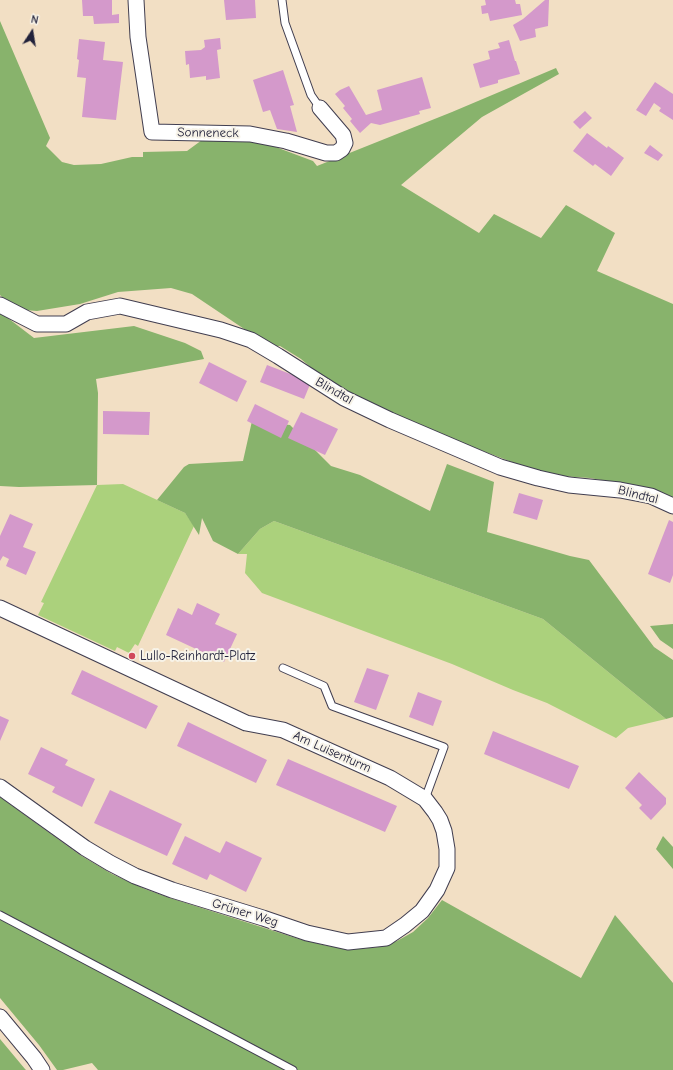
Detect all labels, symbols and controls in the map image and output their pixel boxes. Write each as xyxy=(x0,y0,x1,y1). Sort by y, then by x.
north arrow xyxy=(12,12,52,52)
text: N xyxy=(30,13,39,27)
street label: Sonneneck xyxy=(177,125,239,141)
street label: Blindtal xyxy=(312,374,356,408)
street label: Blindtal xyxy=(616,482,660,508)
place label: Lullo-Reinhardt-Platz xyxy=(140,648,256,664)
marker: Lullo-Reinhardt-Platz xyxy=(127,651,137,661)
street label: Am Luisenturm xyxy=(290,728,374,776)
street label: Grüner Weg xyxy=(210,896,280,930)

